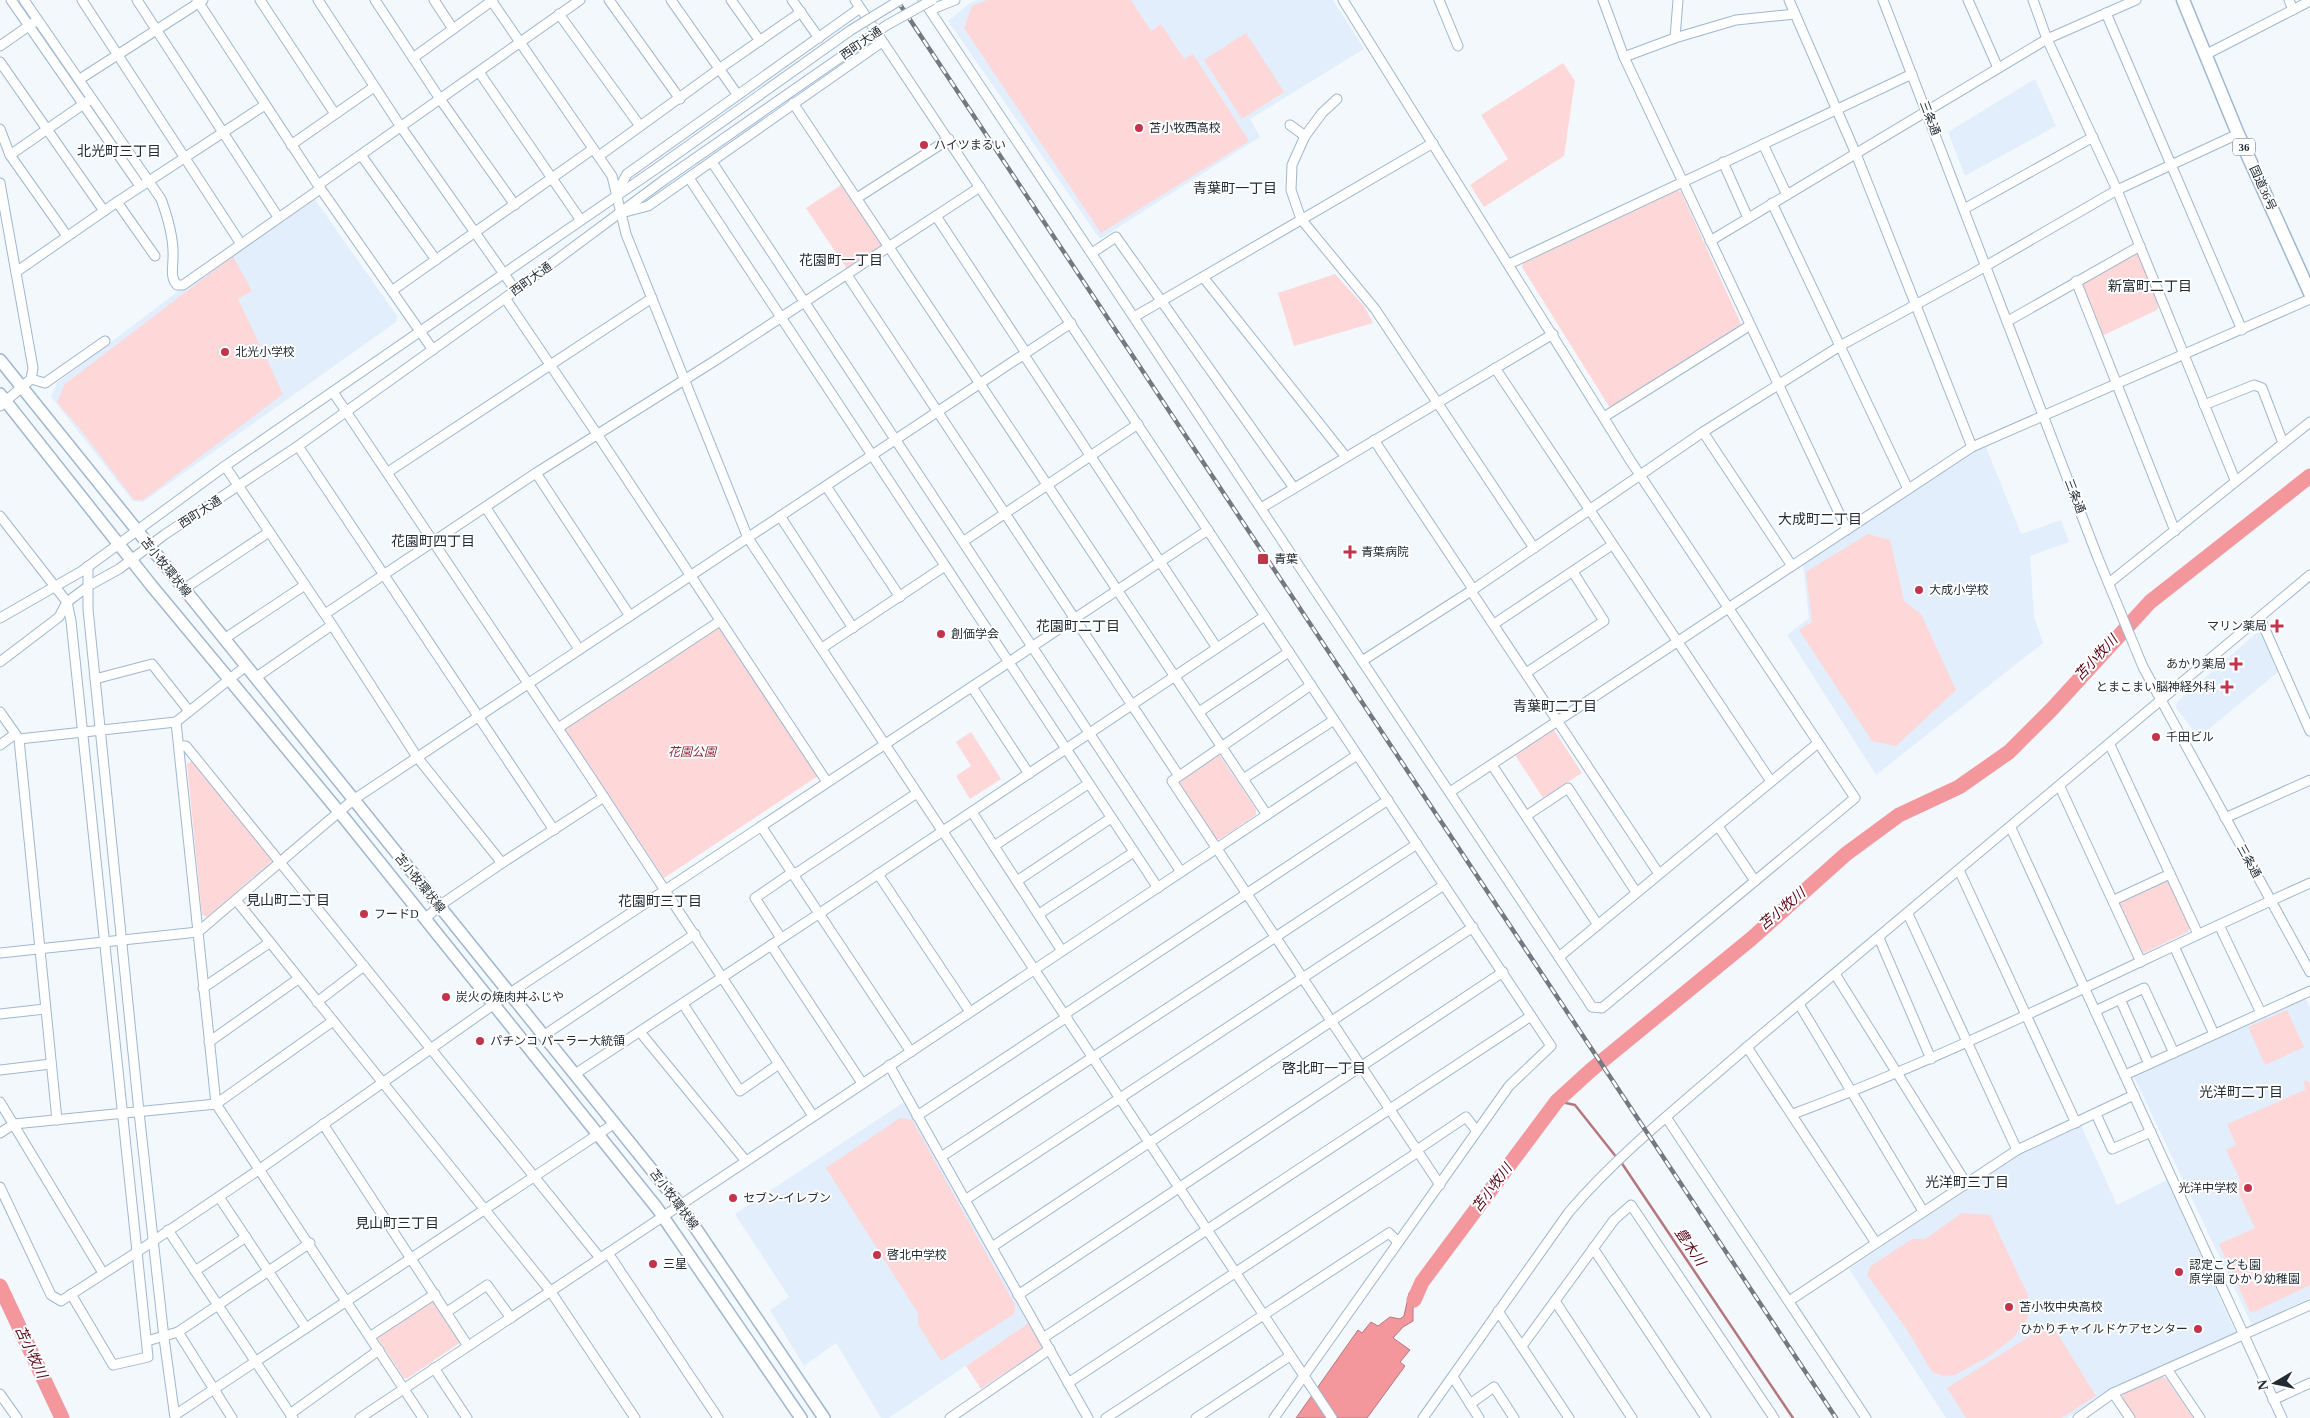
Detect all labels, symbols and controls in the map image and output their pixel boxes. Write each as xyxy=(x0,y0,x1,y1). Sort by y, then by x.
street label: 西町大通 xyxy=(837,23,885,63)
street label: 三条通 xyxy=(1917,99,1943,137)
place label: 苫小牧西高校 xyxy=(1149,121,1221,135)
marker: 苫小牧西高校 xyxy=(1133,122,1145,134)
place label: ハイツまるい xyxy=(934,138,1006,152)
road number: 36 xyxy=(2233,138,2255,156)
marker: ハイツまるい xyxy=(918,139,930,151)
district label: 北光町三丁目 xyxy=(77,143,161,159)
street label: 国道36号 xyxy=(2247,163,2279,213)
district label: 青葉町一丁目 xyxy=(1193,181,1277,196)
district label: 花園町一丁目 xyxy=(799,253,883,268)
street label: 西町大通 xyxy=(507,259,555,299)
district label: 新富町二丁目 xyxy=(2108,279,2192,294)
place label: 北光小学校 xyxy=(235,345,295,359)
marker: 北光小学校 xyxy=(219,346,231,358)
street label: 三条通 xyxy=(2062,477,2088,515)
street label: 西町大通 xyxy=(176,493,224,531)
district label: 大成町二丁目 xyxy=(1778,512,1862,527)
district label: 花園町四丁目 xyxy=(391,534,475,549)
street label: 苫小牧環状線 xyxy=(138,535,194,599)
marker: 青葉病院 xyxy=(1343,545,1357,559)
place label: 青葉病院 xyxy=(1361,545,1409,559)
marker: 青葉 xyxy=(1256,552,1270,566)
place label: 青葉 xyxy=(1274,552,1298,566)
place label: 大成小学校 xyxy=(1929,583,1989,597)
marker: 大成小学校 xyxy=(1913,584,1925,596)
district label: 花園町二丁目 xyxy=(1036,619,1120,634)
place label: マリン薬局 xyxy=(2207,619,2267,633)
marker: マリン薬局 xyxy=(2271,620,2283,632)
place label: 創価学会 xyxy=(951,627,999,641)
marker: 創価学会 xyxy=(935,628,947,640)
water label: 苫小牧川 xyxy=(2071,631,2122,684)
place label: あかり薬局 xyxy=(2166,657,2226,671)
marker: あかり薬局 xyxy=(2230,658,2242,670)
place label: とまこまい脳神経外科 xyxy=(2096,680,2216,694)
marker: とまこまい脳神経外科 xyxy=(2220,680,2234,694)
district label: 青葉町二丁目 xyxy=(1513,699,1597,714)
place label: 千田ビル xyxy=(2166,730,2214,744)
marker: 千田ビル xyxy=(2150,731,2162,743)
park label: 花園公園 xyxy=(668,745,718,759)
street label: 三条通 xyxy=(2234,842,2264,880)
street label: 苫小牧環状線 xyxy=(392,851,448,915)
water label: 苫小牧川 xyxy=(1756,884,1810,933)
district label: 見山町二丁目 xyxy=(246,893,330,908)
district label: 花園町三丁目 xyxy=(618,894,702,909)
place label: フードD xyxy=(374,907,419,921)
marker: フードD xyxy=(358,908,370,920)
place label: 炭火の焼肉丼ふじや xyxy=(456,990,564,1004)
marker: 炭火の焼肉丼ふじや xyxy=(440,991,452,1003)
place label: パチンコ パーラー大統領 xyxy=(490,1034,625,1048)
marker: パチンコ パーラー大統領 xyxy=(474,1035,486,1047)
district label: 啓北町一丁目 xyxy=(1282,1060,1366,1076)
district label: 光洋町二丁目 xyxy=(2199,1085,2283,1100)
water label: 苫小牧川 xyxy=(1469,1160,1516,1215)
street label: 苫小牧環状線 xyxy=(647,1166,701,1232)
district label: 光洋町三丁目 xyxy=(1925,1175,2009,1190)
place label: 光洋中学校 xyxy=(2178,1181,2238,1195)
marker: 光洋中学校 xyxy=(2242,1182,2254,1194)
place label: セブン-イレブン xyxy=(743,1191,831,1205)
marker: セブン-イレブン xyxy=(727,1192,739,1204)
district label: 見山町三丁目 xyxy=(355,1216,439,1231)
water label: 豊木川 xyxy=(1672,1225,1709,1270)
place label: 啓北中学校 xyxy=(887,1248,947,1262)
marker: 啓北中学校 xyxy=(871,1249,883,1261)
place label: 三星 xyxy=(663,1257,687,1271)
marker: 三星 xyxy=(647,1258,659,1270)
place label: 認定こども園 原学園 ひかり幼稚園 xyxy=(2189,1258,2300,1286)
marker: 認定こども園 原学園 ひかり幼稚園 xyxy=(2173,1266,2185,1278)
place label: 苫小牧中央高校 xyxy=(2019,1300,2103,1314)
marker: 苫小牧中央高校 xyxy=(2003,1301,2015,1313)
place label: ひかりチャイルドケアセンター xyxy=(2020,1322,2188,1336)
water label: 苫小牧川 xyxy=(12,1323,50,1382)
marker: ひかりチャイルドケアセンター xyxy=(2192,1323,2204,1335)
north arrow xyxy=(2250,1358,2300,1408)
text: N xyxy=(2254,1379,2271,1391)

